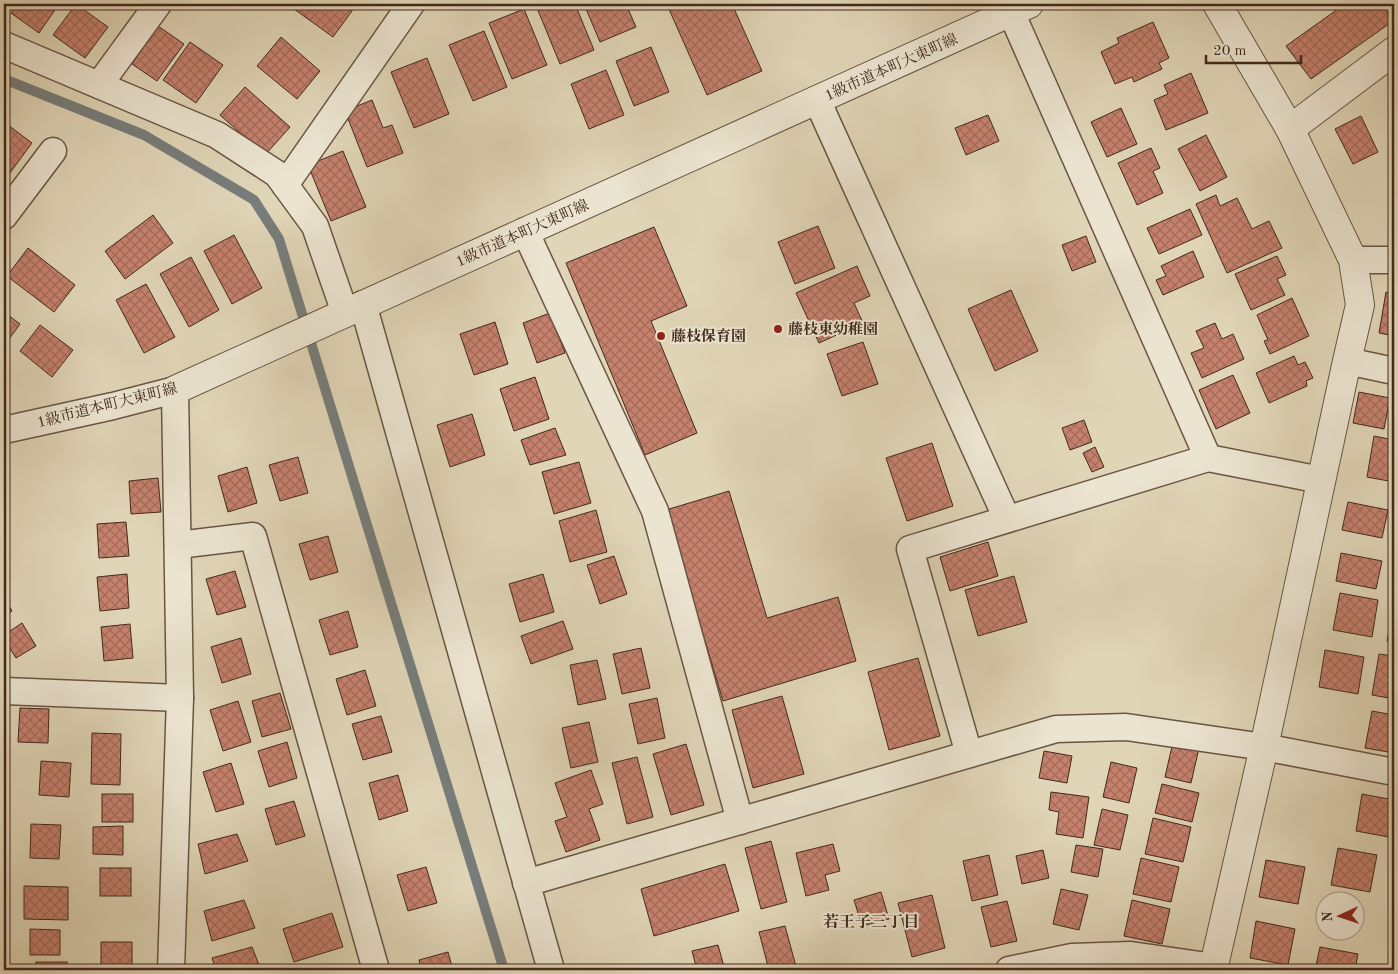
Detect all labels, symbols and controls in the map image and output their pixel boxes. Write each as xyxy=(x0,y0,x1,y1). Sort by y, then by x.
street label: 1級市道本町大東町線 xyxy=(822,30,960,104)
scale bar xyxy=(1206,32,1300,64)
text: 20 m xyxy=(1213,44,1247,59)
street label: 1級市道本町大東町線 xyxy=(453,196,591,270)
place label: 藤枝東幼稚園 xyxy=(788,321,878,338)
marker: 藤枝東幼稚園 xyxy=(772,323,784,335)
place label: 藤枝保育園 xyxy=(671,328,746,345)
marker: 藤枝保育園 xyxy=(655,330,667,342)
street label: 1級市道本町大東町線 xyxy=(35,380,179,431)
north arrow xyxy=(1316,892,1366,942)
text: N xyxy=(1321,911,1335,922)
district label: 若王子三丁目 xyxy=(823,913,919,931)

